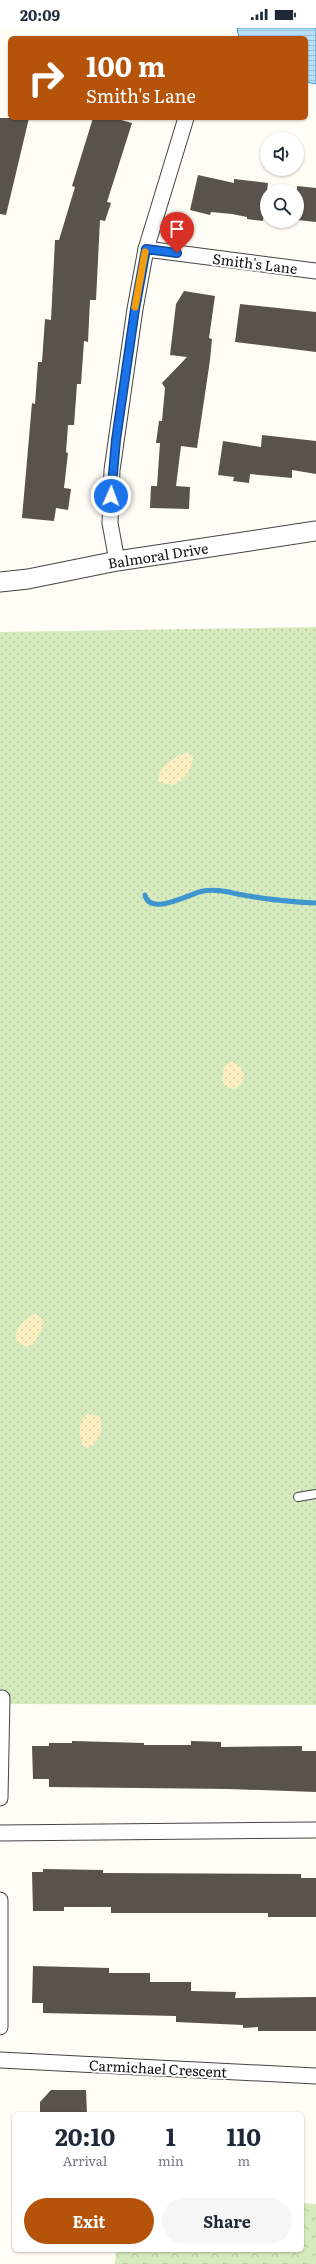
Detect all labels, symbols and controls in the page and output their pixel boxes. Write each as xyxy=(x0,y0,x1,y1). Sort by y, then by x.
text: 20:09 xyxy=(20,3,60,26)
text: 100 m xyxy=(86,44,166,86)
icon: right xyxy=(20,52,72,104)
text: Smith's Lane xyxy=(86,82,196,109)
map controls xyxy=(260,132,304,228)
button: sound xyxy=(260,132,304,176)
button: search xyxy=(260,184,304,228)
pin xyxy=(160,212,194,253)
icon: arrive xyxy=(166,218,188,240)
street label: Smith's Lane xyxy=(211,248,299,278)
position arrow xyxy=(90,475,132,517)
street label: Balmoral Drive xyxy=(106,537,210,573)
street label: Carmichael Crescent xyxy=(88,2054,228,2082)
text: 20:10 xyxy=(55,2118,115,2153)
text: 1 xyxy=(166,2118,176,2153)
text: 110 xyxy=(226,2118,261,2153)
text: Arrival xyxy=(63,2151,107,2170)
text: min xyxy=(158,2151,184,2170)
text: m xyxy=(237,2151,250,2170)
button: Exit xyxy=(24,2198,154,2244)
button: Share xyxy=(162,2198,292,2244)

